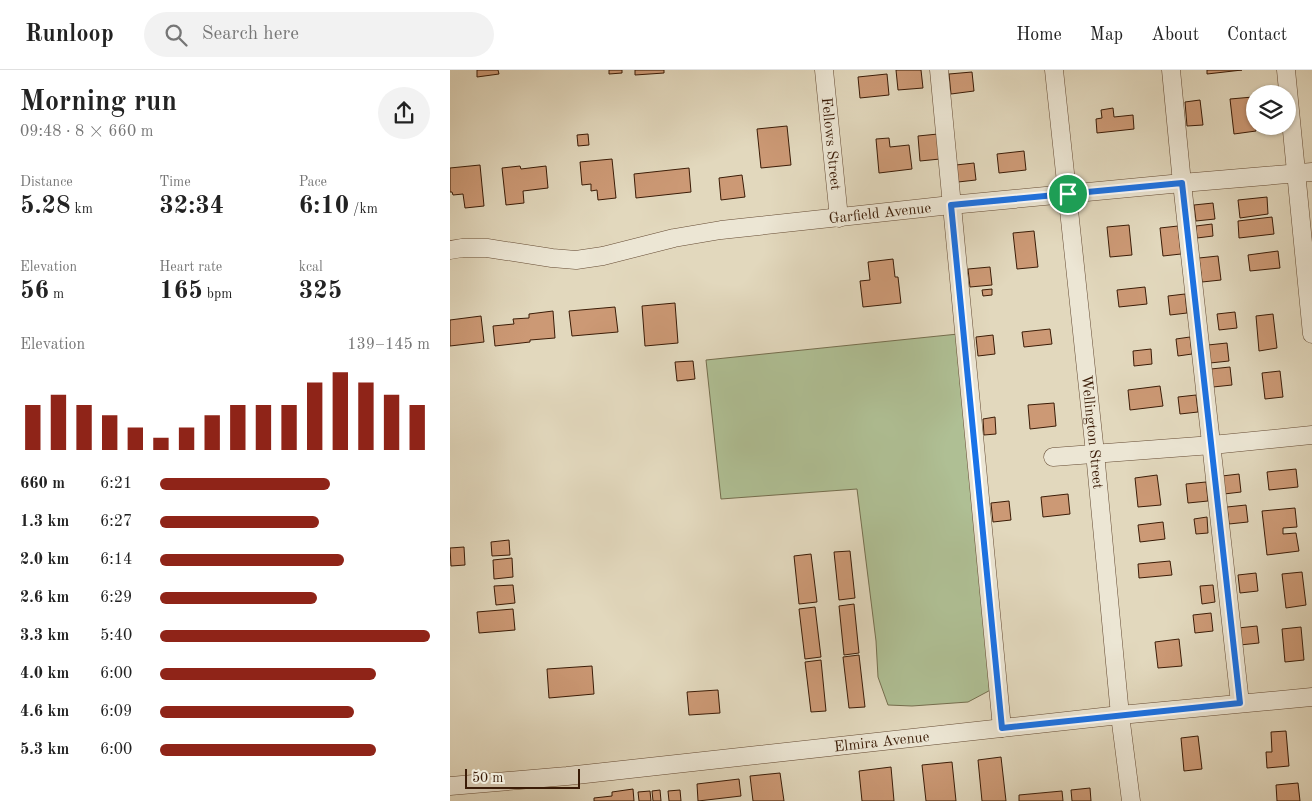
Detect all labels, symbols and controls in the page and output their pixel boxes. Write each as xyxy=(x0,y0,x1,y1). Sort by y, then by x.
search box xyxy=(144,12,494,57)
icon: search xyxy=(162,21,190,49)
text: Runloop xyxy=(25,23,114,47)
text: Search here xyxy=(202,25,299,44)
text: Home xyxy=(1016,26,1062,44)
text: Map xyxy=(1090,26,1123,44)
text: About xyxy=(1151,26,1199,44)
text: Contact xyxy=(1227,26,1287,44)
map controls xyxy=(1246,85,1296,135)
button: layers xyxy=(1246,85,1296,135)
button: share xyxy=(378,87,430,139)
text: Morning run xyxy=(20,89,177,117)
street label: Fellows Street xyxy=(818,97,842,191)
text: 09:48 · 8 × 660 m xyxy=(20,124,153,140)
pin xyxy=(1047,173,1089,215)
text: Distance xyxy=(20,175,73,189)
text: Time xyxy=(159,175,191,189)
text: Pace xyxy=(299,175,327,189)
icon: arrive xyxy=(1054,180,1082,208)
text: 5.28 xyxy=(20,194,71,219)
text: 32:34 xyxy=(159,194,224,219)
text: 6:10 xyxy=(299,194,349,219)
street label: Garfield Avenue xyxy=(828,201,932,227)
text: km xyxy=(71,202,93,216)
text: /km xyxy=(349,202,378,216)
text: Elevation xyxy=(20,260,77,274)
text: Heart rate xyxy=(159,260,222,274)
text: kcal xyxy=(299,260,323,274)
text: 56 xyxy=(20,279,49,304)
text: 165 xyxy=(159,279,203,304)
text: 325 xyxy=(299,279,342,304)
text: m xyxy=(49,287,64,301)
text: bpm xyxy=(203,287,232,301)
text: Elevation xyxy=(20,337,85,353)
text: 139–145 m xyxy=(347,337,430,353)
street label: Wellington Street xyxy=(1078,374,1104,490)
text: 660 m xyxy=(20,476,65,492)
text: 6:21 xyxy=(100,476,132,492)
text: 1.3 km xyxy=(20,514,69,530)
text: 6:27 xyxy=(100,514,132,530)
text: 2.0 km xyxy=(20,552,69,568)
text: 6:14 xyxy=(100,552,132,568)
text: 2.6 km xyxy=(20,590,69,606)
text: 6:29 xyxy=(100,590,132,606)
text: 3.3 km xyxy=(20,628,69,644)
text: 5:40 xyxy=(100,628,132,644)
text: 4.0 km xyxy=(20,666,69,682)
text: 6:00 xyxy=(100,666,132,682)
text: 4.6 km xyxy=(20,704,69,720)
text: 6:09 xyxy=(100,704,132,720)
street label: Elmira Avenue xyxy=(833,730,930,755)
text: 5.3 km xyxy=(20,742,69,758)
text: 6:00 xyxy=(100,742,132,758)
scale bar xyxy=(465,766,580,789)
text: 50 m xyxy=(472,771,503,785)

